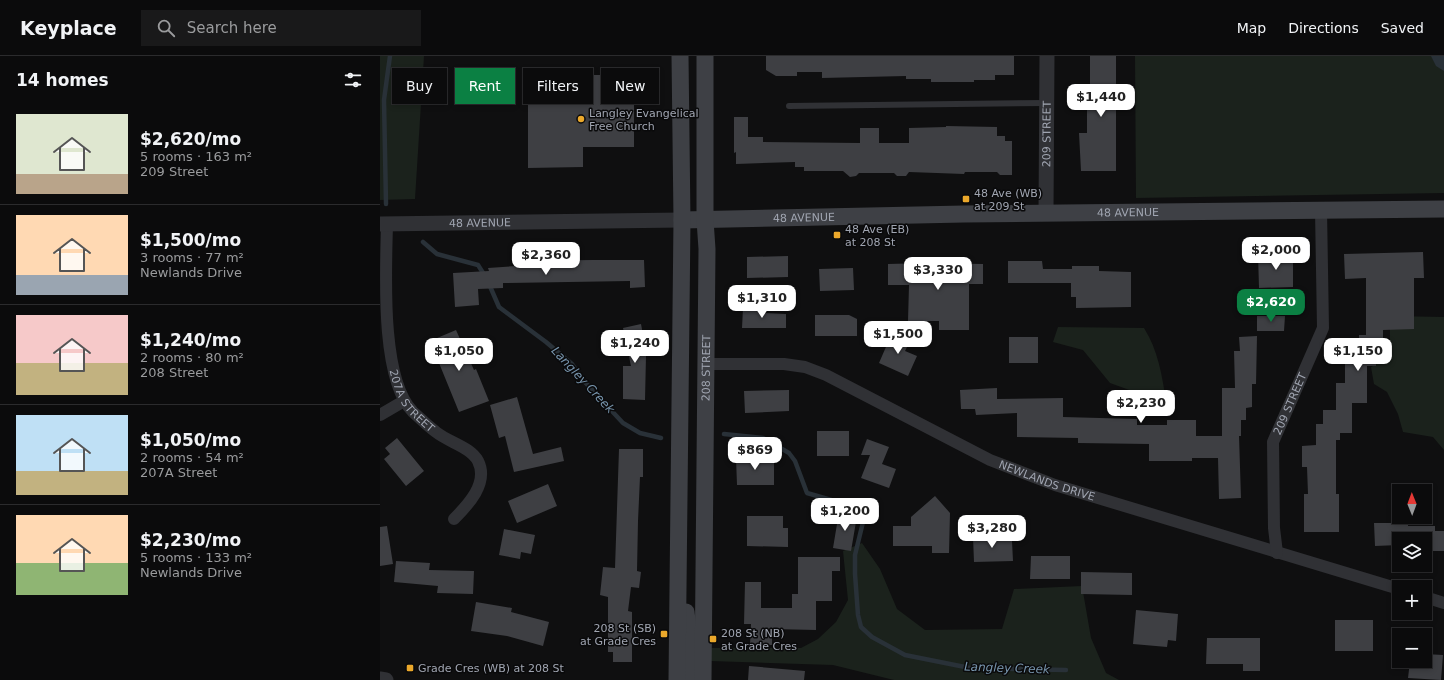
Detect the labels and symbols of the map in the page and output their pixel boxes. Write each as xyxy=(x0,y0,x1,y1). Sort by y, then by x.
pin: $1,440 xyxy=(1068,84,1134,118)
street label: 209 STREET xyxy=(1040,100,1053,167)
place label: Langley Evangelical Free Church xyxy=(589,107,699,133)
marker: Langley Evangelical Free Church xyxy=(576,114,586,124)
place label: 48 Ave (WB) at 209 St xyxy=(974,187,1042,213)
marker: 48 Ave (WB) at 209 St xyxy=(961,194,971,204)
street label: 48 AVENUE xyxy=(1097,205,1159,219)
street label: 48 AVENUE xyxy=(773,210,835,225)
street label: 48 AVENUE xyxy=(449,216,511,230)
place label: 48 Ave (EB) at 208 St xyxy=(845,223,909,249)
marker: 48 Ave (EB) at 208 St xyxy=(832,230,842,240)
pin: $2,000 xyxy=(1243,237,1309,271)
pin: $2,360 xyxy=(513,242,579,276)
pin: $3,330 xyxy=(905,257,971,291)
pin: $1,310 xyxy=(729,285,795,319)
pin: $2,620 xyxy=(1238,289,1304,323)
pin: $1,500 xyxy=(865,321,931,355)
pin: $1,240 xyxy=(602,330,668,364)
street label: 208 STREET xyxy=(699,334,713,401)
pin: $1,050 xyxy=(426,338,492,372)
pin: $1,150 xyxy=(1325,338,1391,372)
water label: Langley Creek xyxy=(549,344,618,417)
street label: 207A STREET xyxy=(387,368,437,435)
street label: 209 STREET xyxy=(1270,370,1309,437)
pin: $2,230 xyxy=(1108,390,1174,424)
pin: $869 xyxy=(731,437,779,471)
street label: NEWLANDS DRIVE xyxy=(997,458,1097,503)
north arrow xyxy=(1392,484,1432,524)
pin: $1,200 xyxy=(812,498,878,532)
pin: $3,280 xyxy=(959,515,1025,549)
place label: 208 St (SB) at Grade Cres xyxy=(580,622,656,648)
place label: 208 St (NB) at Grade Cres xyxy=(721,627,797,653)
marker: 208 St (SB) at Grade Cres xyxy=(659,629,669,639)
marker: 208 St (NB) at Grade Cres xyxy=(708,634,718,644)
water label: Langley Creek xyxy=(964,660,1051,677)
place label: Grade Cres (WB) at 208 St xyxy=(418,662,565,675)
marker: Grade Cres (WB) at 208 St xyxy=(405,663,415,673)

